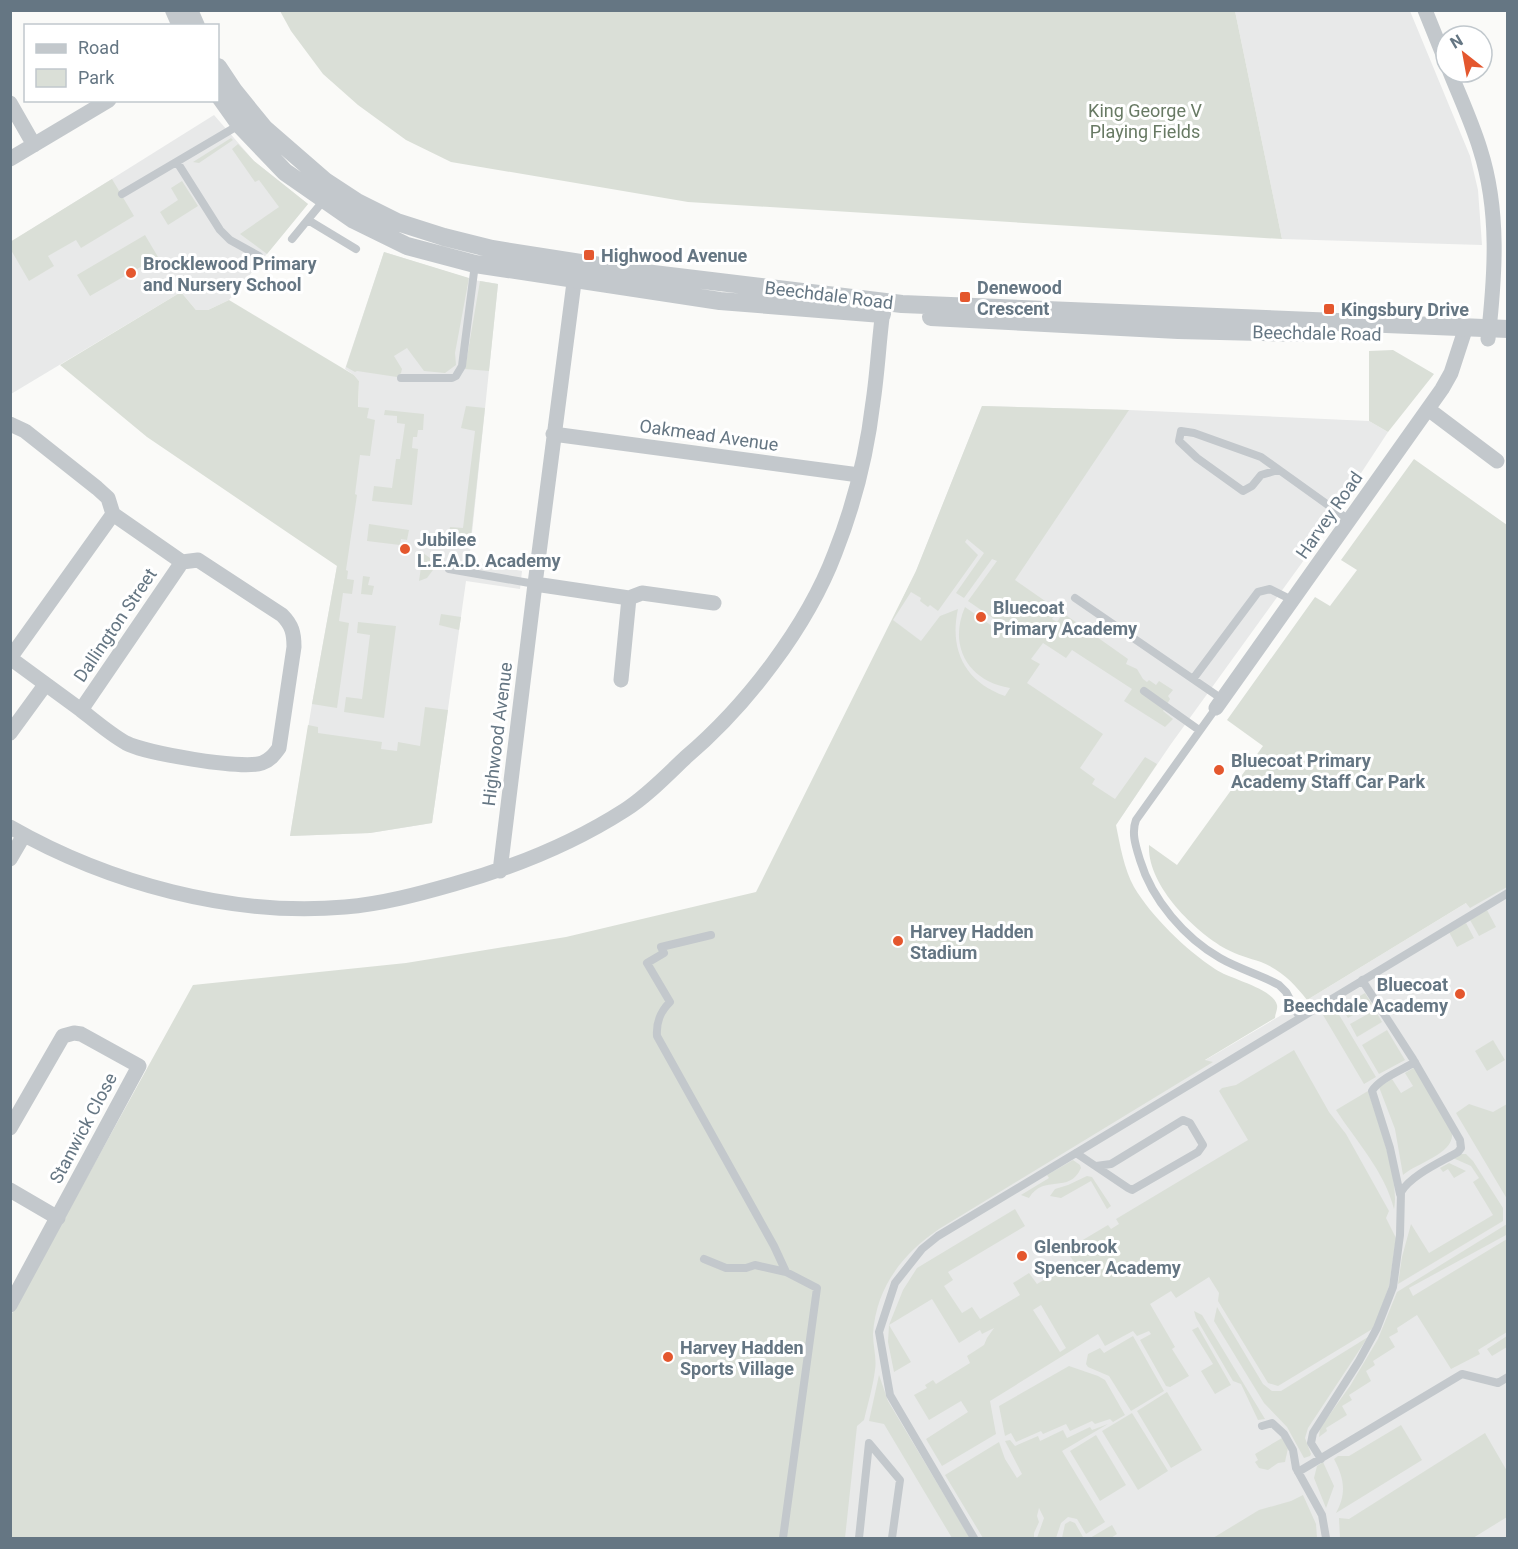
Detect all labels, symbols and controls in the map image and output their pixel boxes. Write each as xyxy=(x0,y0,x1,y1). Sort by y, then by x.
legend xyxy=(24,24,219,102)
north arrow xyxy=(1434,24,1494,84)
text: N xyxy=(1447,31,1466,53)
text: Road xyxy=(78,37,119,58)
text: Park xyxy=(78,67,115,88)
park label: King George V Playing Fields xyxy=(1088,100,1202,142)
place label: Highwood Avenue xyxy=(601,245,748,266)
marker: Highwood Avenue xyxy=(582,248,596,262)
place label: Brocklewood Primary and Nursery School xyxy=(143,253,318,295)
marker: Brocklewood Primary and Nursery School xyxy=(124,266,138,280)
street label: Beechdale Road xyxy=(764,277,894,313)
place label: Denewood Crescent xyxy=(977,277,1062,319)
marker: Denewood Crescent xyxy=(958,290,972,304)
place label: Kingsbury Drive xyxy=(1341,299,1469,320)
marker: Kingsbury Drive xyxy=(1322,302,1336,316)
street label: Beechdale Road xyxy=(1252,321,1382,345)
street label: Oakmead Avenue xyxy=(638,415,780,455)
street label: Harvey Road xyxy=(1291,468,1367,562)
place label: Jubilee L.E.A.D. Academy xyxy=(417,529,562,571)
marker: Jubilee L.E.A.D. Academy xyxy=(398,542,412,556)
street label: Dallington Street xyxy=(69,564,161,686)
place label: Bluecoat Primary Academy xyxy=(993,597,1138,639)
marker: Bluecoat Primary Academy xyxy=(974,610,988,624)
street label: Highwood Avenue xyxy=(478,661,516,807)
place label: Bluecoat Primary Academy Staff Car Park xyxy=(1231,750,1425,792)
marker: Bluecoat Primary Academy Staff Car Park xyxy=(1212,763,1226,777)
place label: Harvey Hadden Stadium xyxy=(910,921,1034,963)
marker: Harvey Hadden Stadium xyxy=(891,934,905,948)
place label: Bluecoat Beechdale Academy xyxy=(1283,974,1449,1016)
marker: Bluecoat Beechdale Academy xyxy=(1453,987,1467,1001)
street label: Stanwick Close xyxy=(45,1069,121,1187)
place label: Glenbrook Spencer Academy xyxy=(1034,1236,1182,1278)
marker: Glenbrook Spencer Academy xyxy=(1015,1249,1029,1263)
place label: Harvey Hadden Sports Village xyxy=(680,1337,804,1379)
marker: Harvey Hadden Sports Village xyxy=(661,1350,675,1364)

